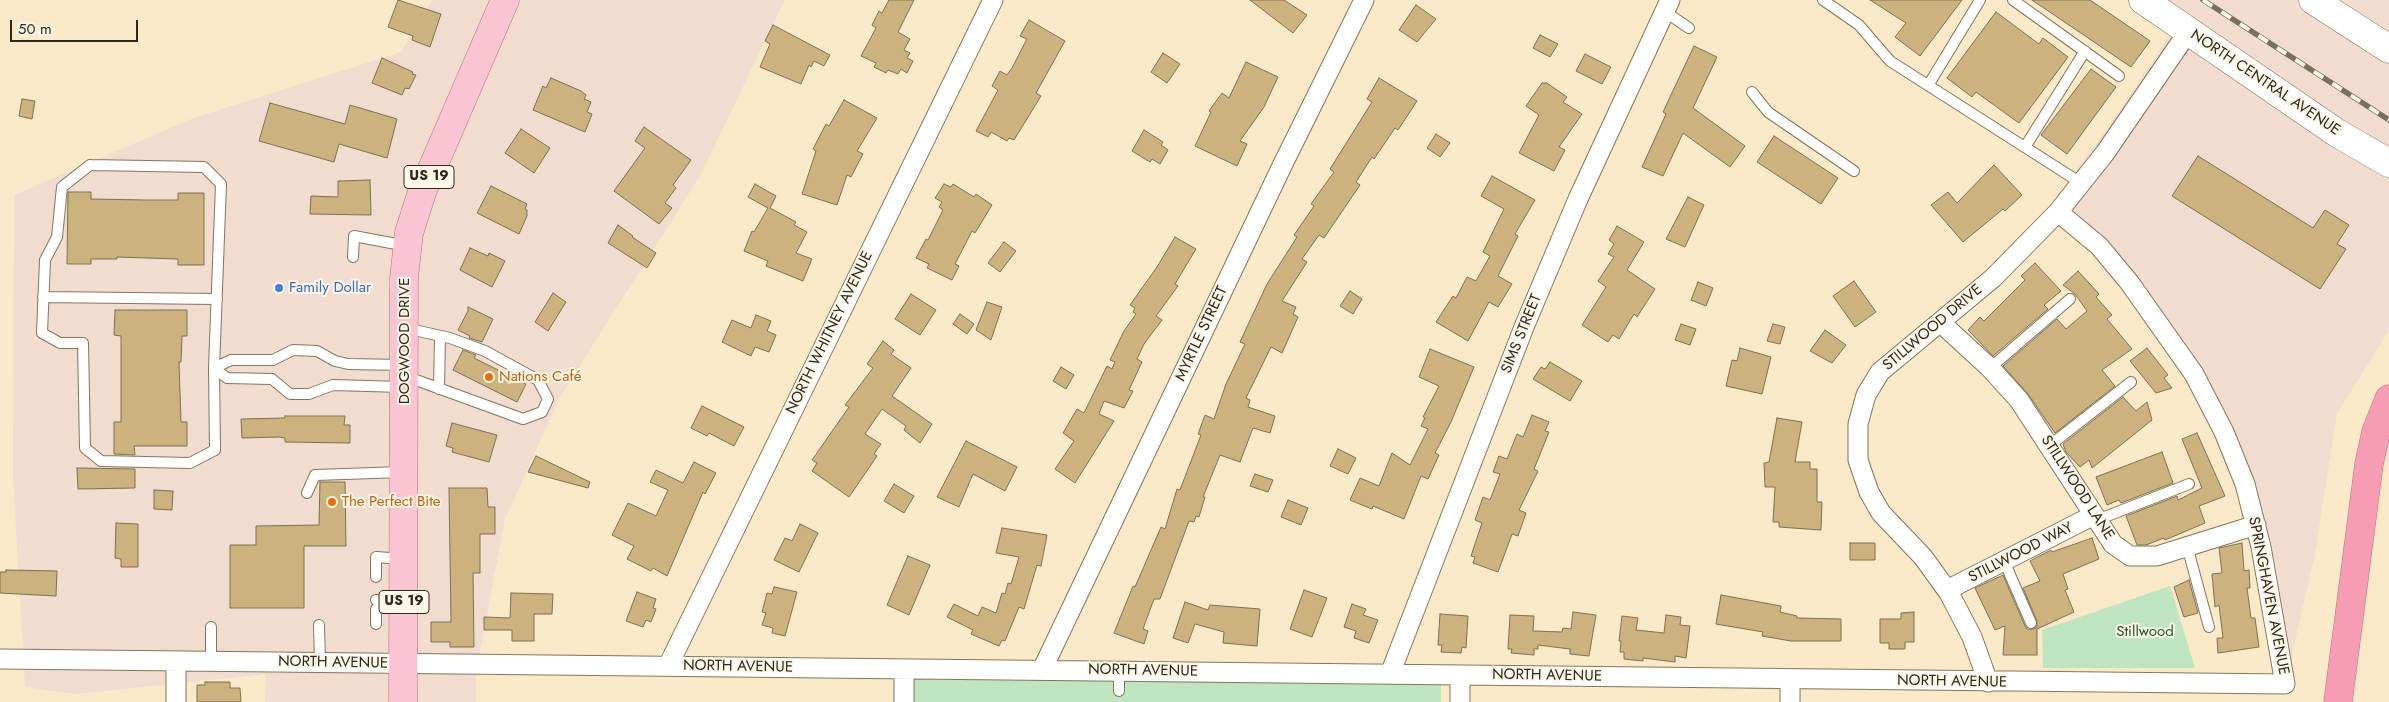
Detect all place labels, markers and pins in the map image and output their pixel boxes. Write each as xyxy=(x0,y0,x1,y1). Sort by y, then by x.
place label: Family Dollar xyxy=(289,279,371,297)
marker: Family Dollar xyxy=(273,282,285,294)
place label: Nations Café xyxy=(499,368,581,386)
marker: Nations Café xyxy=(483,371,495,383)
place label: The Perfect Bite xyxy=(342,493,441,511)
marker: The Perfect Bite xyxy=(326,496,338,508)

